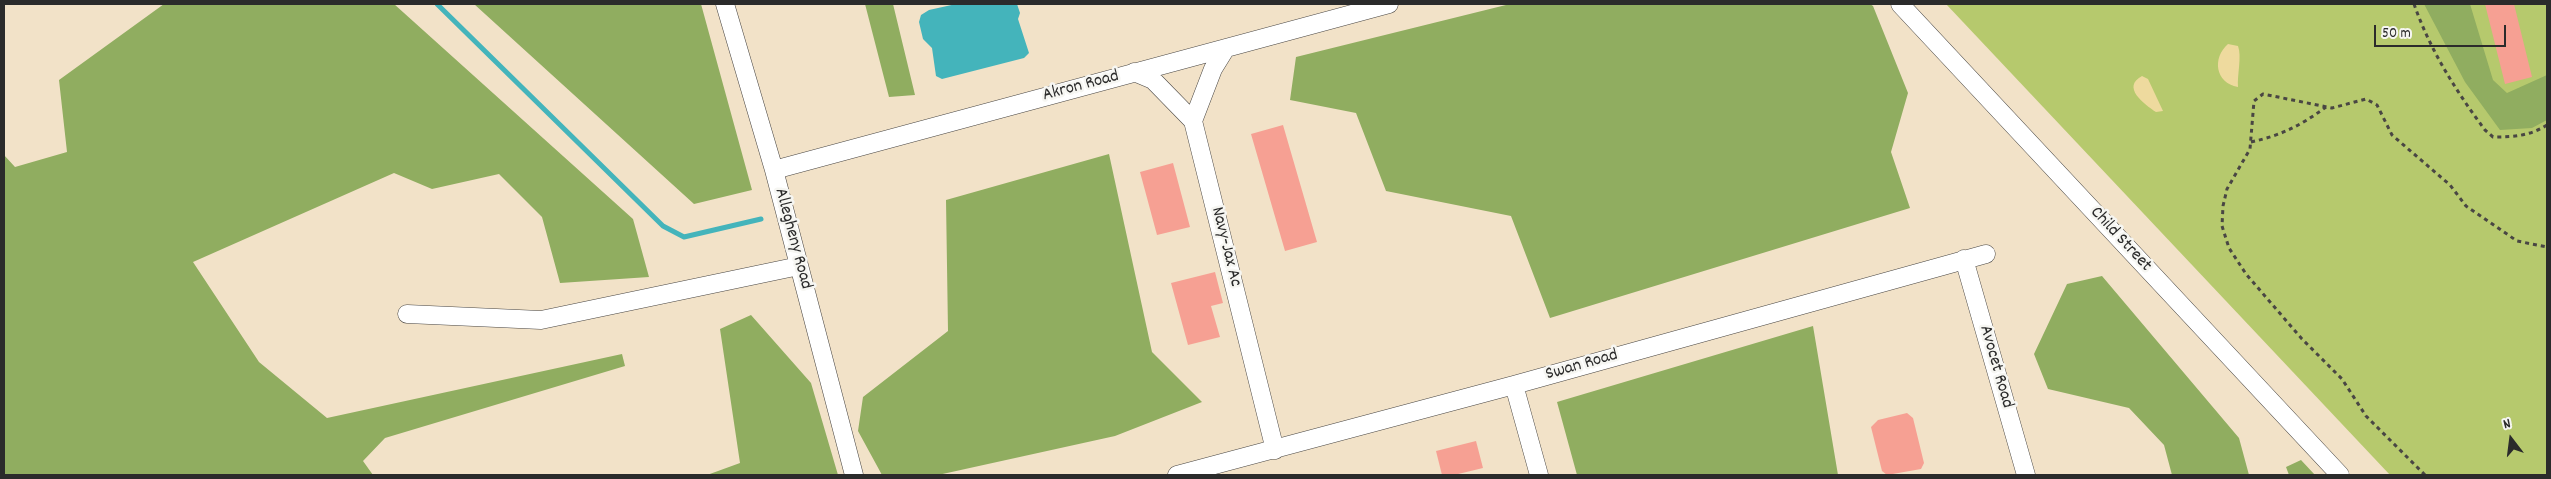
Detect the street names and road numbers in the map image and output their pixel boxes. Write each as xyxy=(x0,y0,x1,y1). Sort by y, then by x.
street label: Akron Road xyxy=(1041,66,1121,108)
street label: Allegheny Road xyxy=(768,186,816,292)
street label: Child Street xyxy=(2084,203,2156,277)
street label: Navy-Jax Ac xyxy=(1205,205,1245,289)
street label: Avocet Road xyxy=(1973,323,2017,411)
street label: Swan Road xyxy=(1543,345,1621,387)

